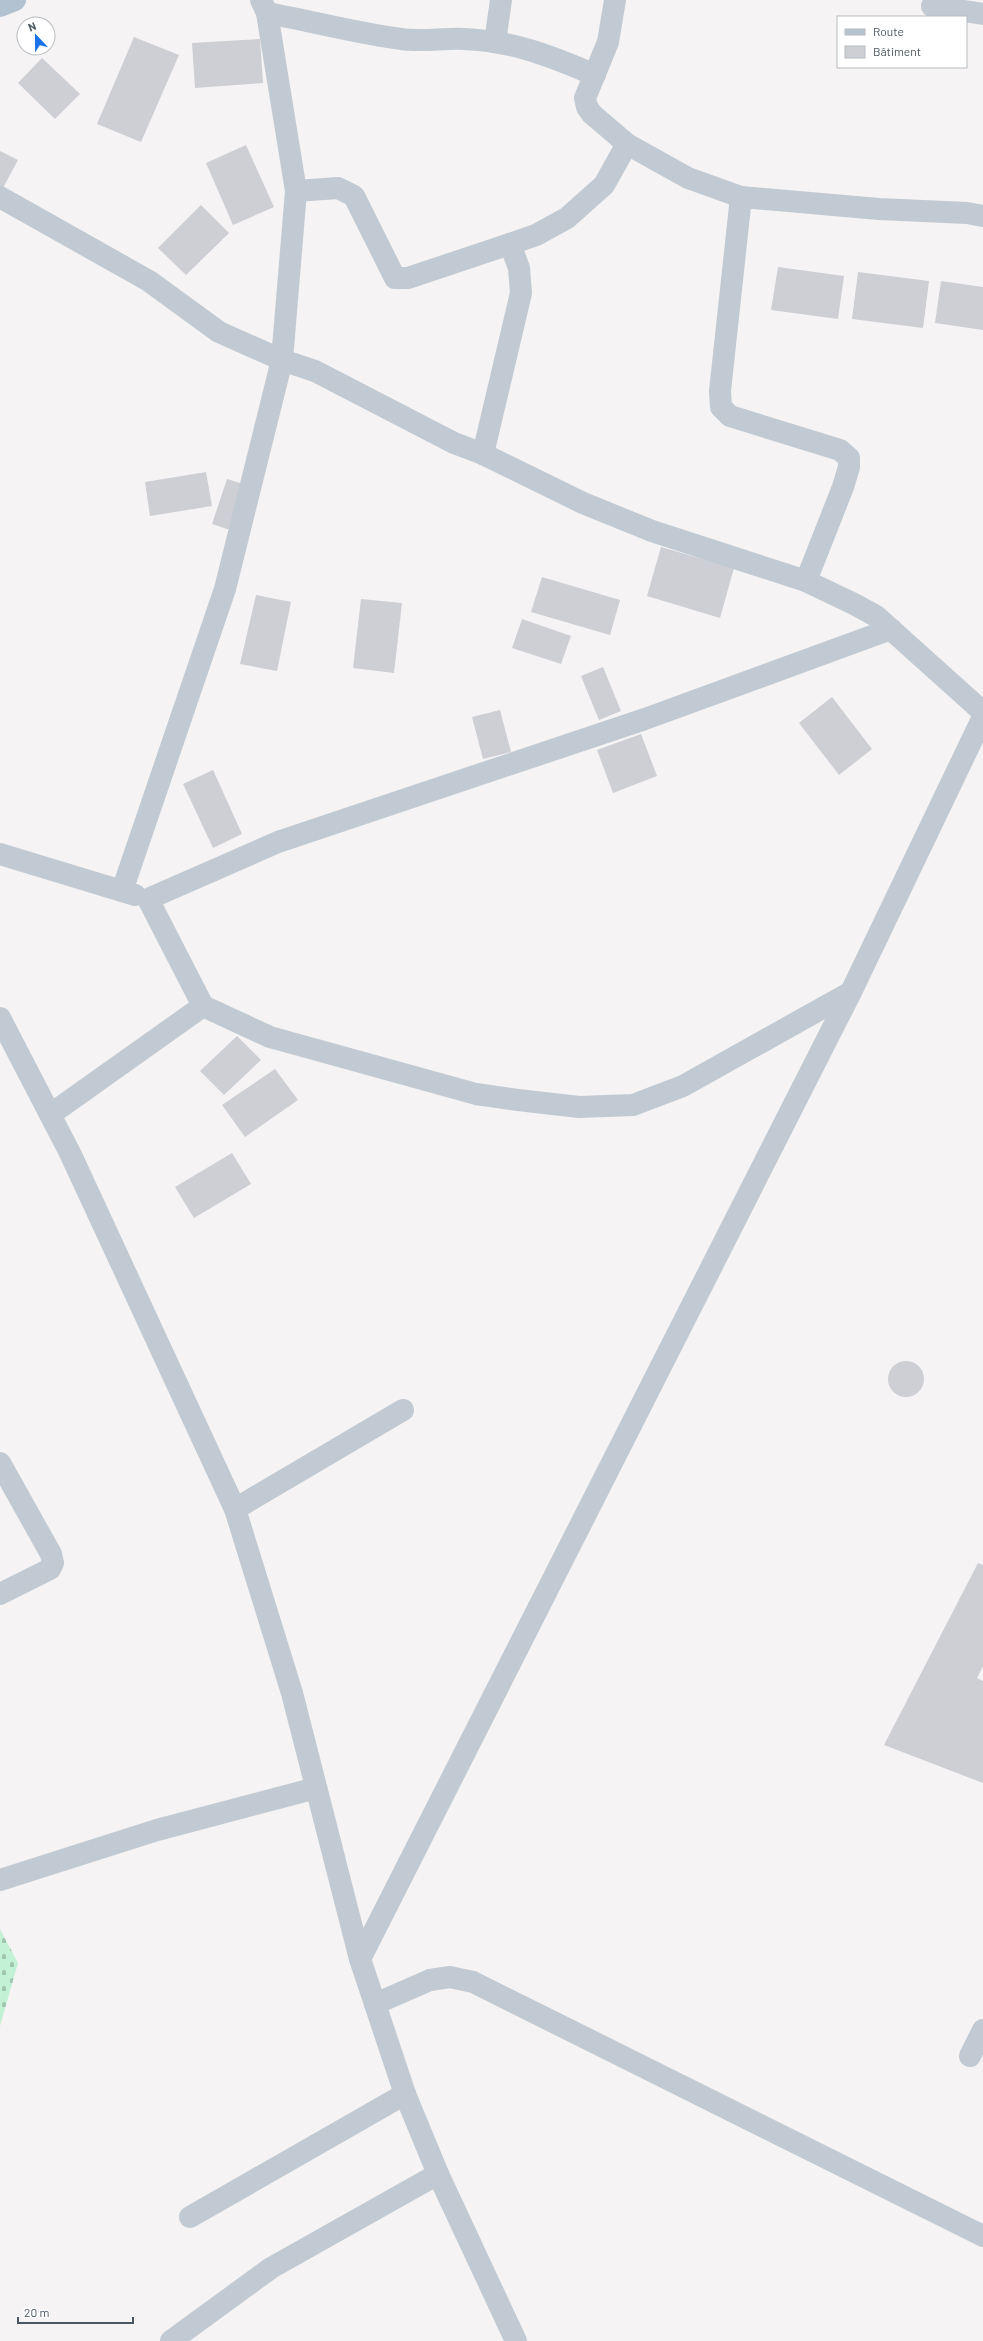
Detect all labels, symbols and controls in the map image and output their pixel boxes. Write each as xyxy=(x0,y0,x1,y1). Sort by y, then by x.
north arrow xyxy=(16,16,56,56)
legend xyxy=(837,16,967,68)
text: N xyxy=(26,19,38,34)
text: Route xyxy=(873,24,904,38)
text: Bâtiment xyxy=(873,44,921,58)
scale bar xyxy=(18,2299,133,2325)
text: 20 m xyxy=(24,2305,50,2319)

